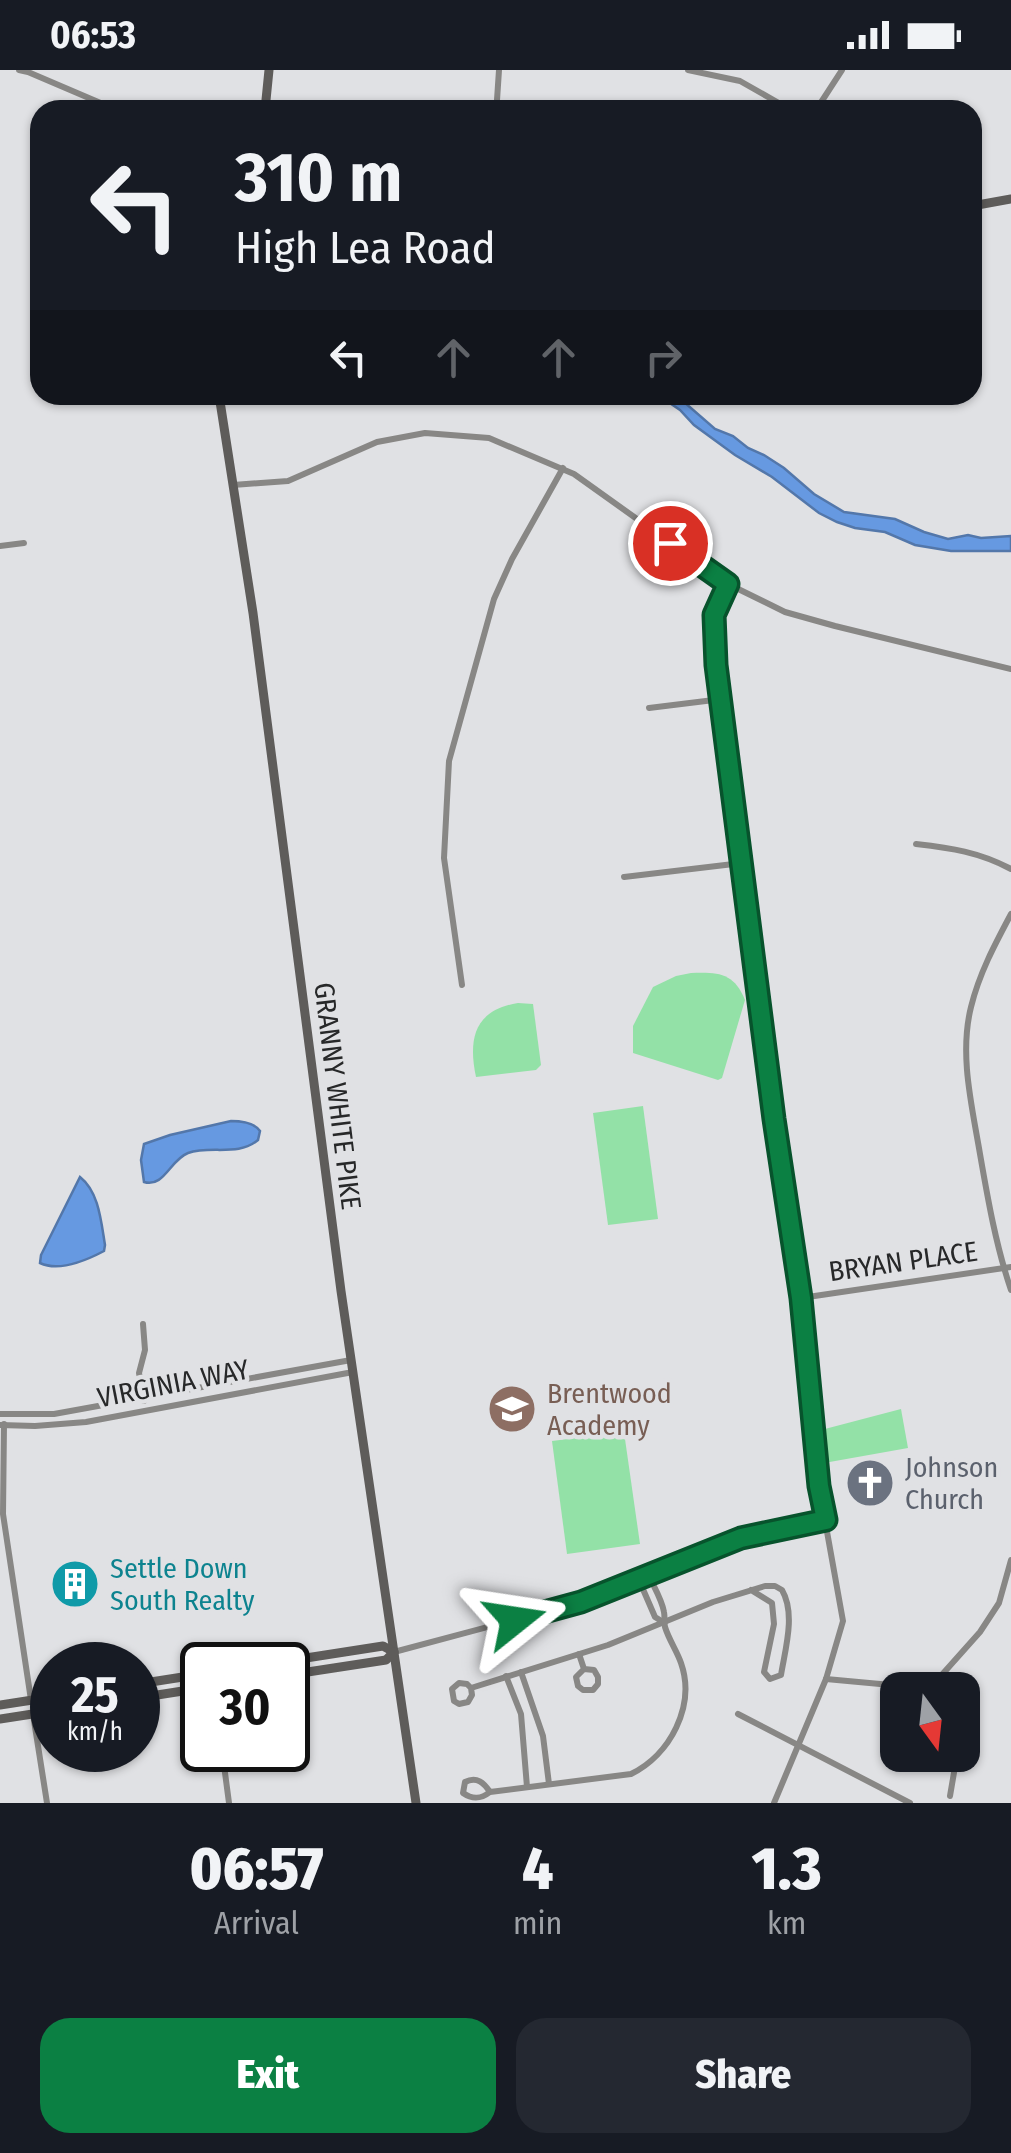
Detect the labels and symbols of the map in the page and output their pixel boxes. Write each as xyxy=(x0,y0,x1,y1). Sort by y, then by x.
pin xyxy=(628,501,713,586)
street label: GRANNY WHITE PIKE xyxy=(307,981,368,1211)
street label: BRYAN PLACE xyxy=(827,1235,979,1288)
street label: VIRGINIA WAY xyxy=(94,1353,252,1414)
place label: Brentwood Academy xyxy=(547,1377,672,1442)
school or university icon: Brentwood Academy xyxy=(486,1383,538,1435)
place label: Johnson Church xyxy=(905,1451,998,1516)
church icon: Johnson Church xyxy=(844,1457,896,1509)
place label: Settle Down South Realty xyxy=(110,1552,255,1617)
building icon: Settle Down South Realty xyxy=(49,1558,101,1610)
position arrow xyxy=(463,1568,567,1672)
speed limit sign: 30 xyxy=(180,1642,310,1772)
north arrow xyxy=(880,1672,980,1772)

